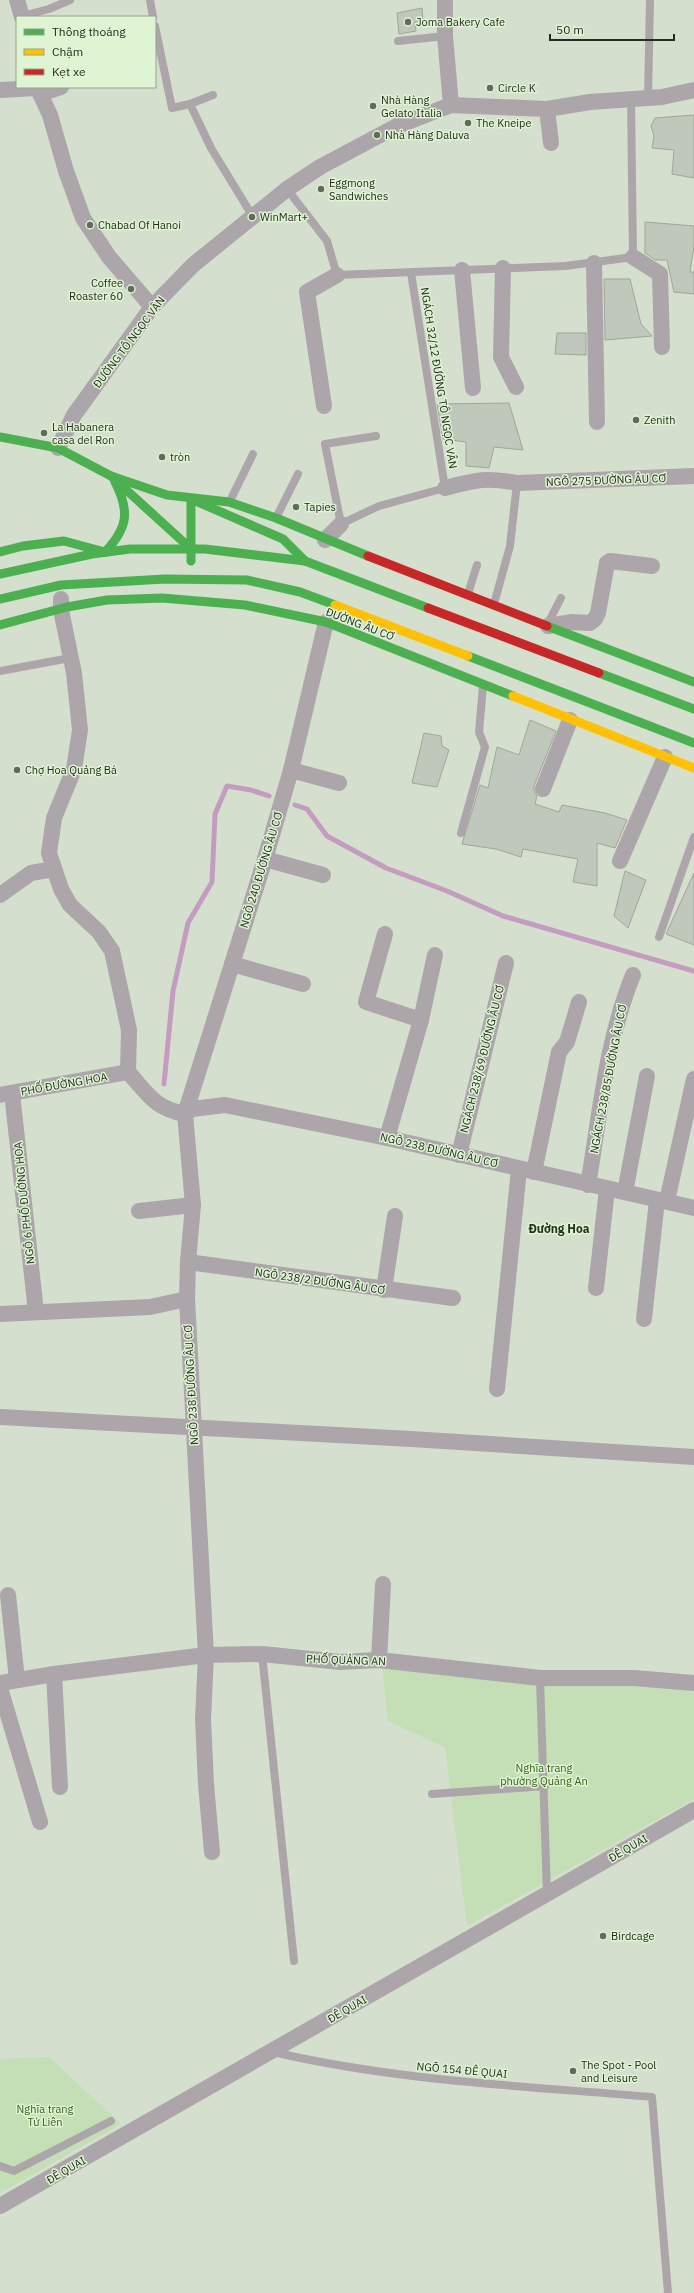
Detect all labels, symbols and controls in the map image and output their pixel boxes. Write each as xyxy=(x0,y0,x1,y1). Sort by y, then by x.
place label: Joma Bakery Cafe xyxy=(416,15,505,29)
legend xyxy=(16,16,156,88)
scale bar xyxy=(550,16,674,42)
marker: Joma Bakery Cafe xyxy=(403,17,413,27)
text: 50 m xyxy=(556,22,584,37)
text: Thông thoáng xyxy=(52,24,126,39)
text: Chậm xyxy=(52,44,83,59)
text: Kẹt xe xyxy=(52,64,86,79)
place label: Circle K xyxy=(498,81,536,95)
marker: Circle K xyxy=(485,83,495,93)
place label: Nhà Hàng Gelato Italia xyxy=(381,93,442,120)
marker: Nhà Hàng Gelato Italia xyxy=(368,101,378,111)
place label: The Kneipe xyxy=(476,116,532,130)
marker: The Kneipe xyxy=(463,118,473,128)
place label: Nhà Hàng Daluva xyxy=(385,128,470,142)
marker: Nhà Hàng Daluva xyxy=(372,130,382,140)
place label: Eggmong Sandwiches xyxy=(329,176,388,203)
marker: Eggmong Sandwiches xyxy=(316,184,326,194)
place label: WinMart+ xyxy=(260,210,308,224)
marker: WinMart+ xyxy=(247,212,257,222)
place label: Chabad Of Hanoi xyxy=(98,218,181,232)
marker: Chabad Of Hanoi xyxy=(85,220,95,230)
place label: Coffee Roaster 60 xyxy=(69,276,123,303)
marker: Coffee Roaster 60 xyxy=(126,284,136,294)
street label: NGÁCH 32/12 ĐƯỜNG TÔ NGỌC VÂN xyxy=(418,286,460,470)
street label: ĐƯỜNG TÔ NGỌC VÂN xyxy=(90,294,168,390)
place label: Zenith xyxy=(644,413,675,427)
marker: Zenith xyxy=(631,415,641,425)
place label: La Habanera casa del Ron xyxy=(52,420,115,447)
marker: La Habanera casa del Ron xyxy=(39,428,49,438)
place label: tròn xyxy=(170,450,190,464)
marker: tròn xyxy=(157,452,167,462)
street label: NGÕ 275 ĐƯỜNG ÂU CƠ xyxy=(546,471,667,489)
place label: Tapies xyxy=(304,500,336,514)
marker: Tapies xyxy=(291,502,301,512)
street label: ĐƯỜNG ÂU CƠ xyxy=(324,605,396,644)
place label: Chợ Hoa Quảng Bá xyxy=(25,763,117,777)
marker: Chợ Hoa Quảng Bá xyxy=(12,765,22,775)
street label: NGÕ 240 ĐƯỜNG ÂU CƠ xyxy=(237,810,285,930)
street label: NGÁCH 238/69 ĐƯỜNG ÂU CƠ xyxy=(457,984,507,1134)
street label: NGÁCH 238/85 ĐƯỜNG ÂU CƠ xyxy=(587,1003,629,1155)
street label: PHỐ ĐƯỜNG HOA xyxy=(19,1067,109,1099)
street label: NGÕ 238 ĐƯỜNG ÂU CƠ xyxy=(379,1130,499,1170)
street label: NGÕ 6 PHỐ ĐƯỜNG HOA xyxy=(9,1141,37,1265)
district label: Đường Hoa xyxy=(528,1221,590,1236)
street label: NGÕ 238/2 ĐƯỜNG ÂU CƠ xyxy=(254,1265,386,1297)
street label: NGÕ 238 ĐƯỜNG ÂU CƠ xyxy=(181,1324,201,1445)
street label: PHỐ QUẢNG AN xyxy=(306,1650,386,1668)
park label: Nghĩa trang phường Quảng An xyxy=(500,1761,588,1788)
street label: ĐÊ QUAI xyxy=(606,1831,650,1865)
place label: Birdcage xyxy=(611,1929,654,1943)
marker: Birdcage xyxy=(598,1931,608,1941)
street label: ĐÊ QUAI xyxy=(325,1992,369,2026)
place label: The Spot - Pool and Leisure xyxy=(581,2058,656,2085)
street label: NGÕ 154 ĐÊ QUAI xyxy=(416,2059,508,2081)
marker: The Spot - Pool and Leisure xyxy=(568,2066,578,2076)
park label: Nghĩa trang Tứ Liên xyxy=(17,2102,74,2129)
street label: ĐÊ QUAI xyxy=(44,2153,88,2187)

